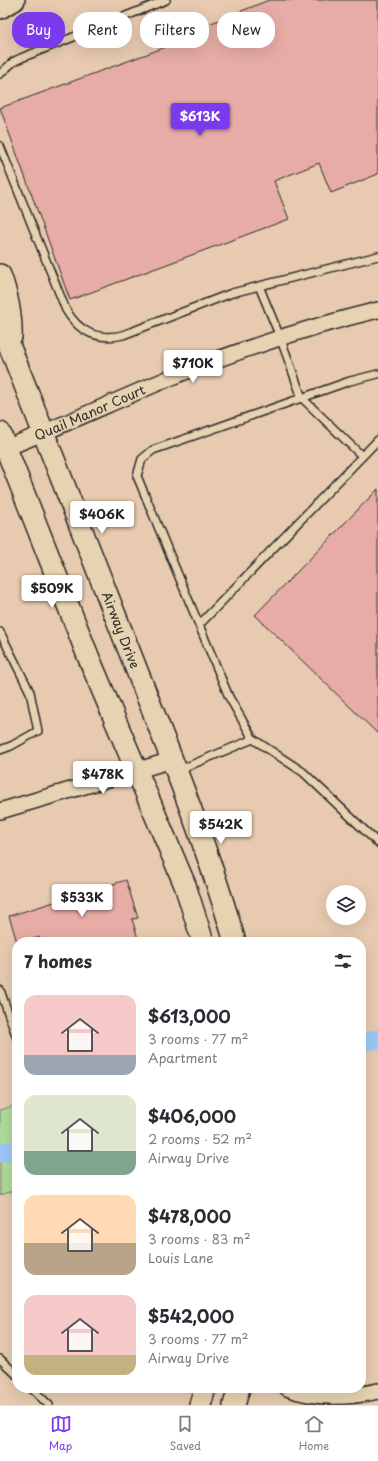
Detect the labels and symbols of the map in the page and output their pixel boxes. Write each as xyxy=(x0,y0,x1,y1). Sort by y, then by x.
pin: $613K xyxy=(172,103,228,137)
pin: $710K xyxy=(165,350,221,384)
street label: Quail Manor Court xyxy=(31,380,148,445)
pin: $406K xyxy=(74,501,130,535)
pin: $509K xyxy=(24,575,80,609)
street label: Airway Drive xyxy=(98,589,145,671)
pin: $478K xyxy=(75,761,131,795)
pin: $542K xyxy=(193,811,249,845)
pin: $533K xyxy=(54,884,110,918)

